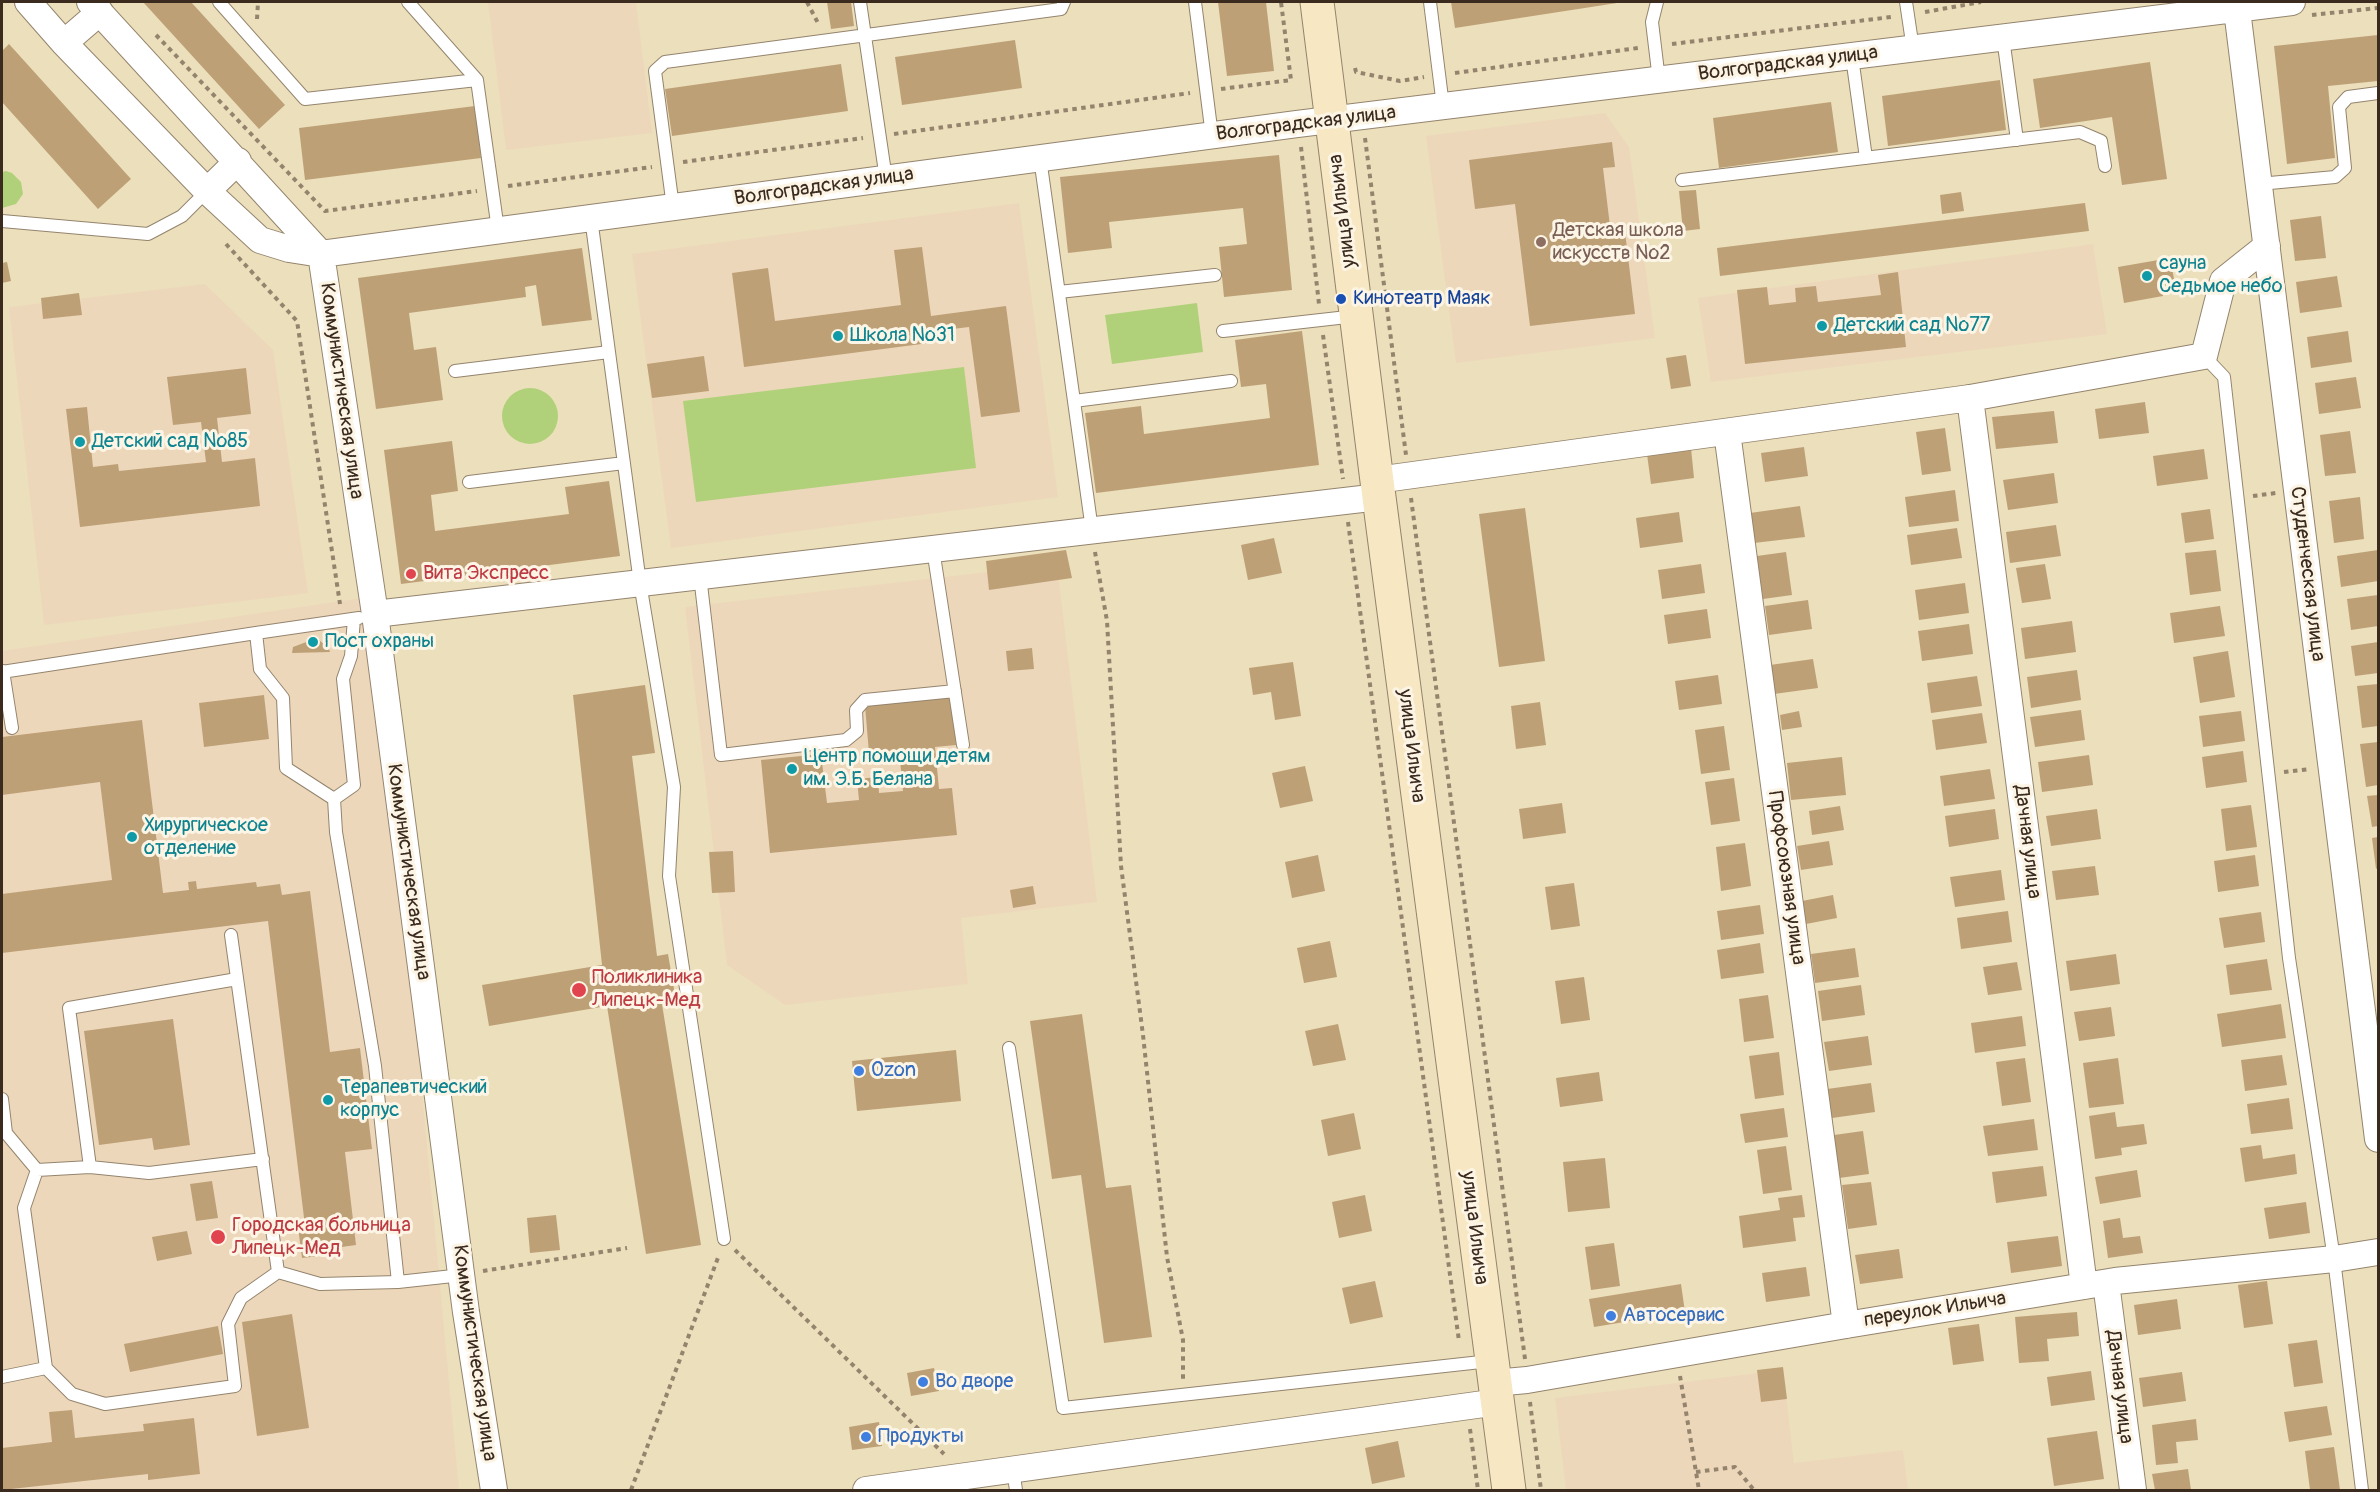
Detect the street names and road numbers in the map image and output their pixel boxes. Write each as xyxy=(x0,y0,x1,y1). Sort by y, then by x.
street label: Волгоградская улица xyxy=(1697,41,1879,87)
street label: Волгоградская улица xyxy=(1215,101,1397,147)
street label: улица Ильича xyxy=(1324,153,1362,269)
street label: Волгоградская улица xyxy=(733,163,915,211)
street label: Коммунистическая улица xyxy=(314,281,368,501)
street label: Студенческая улица xyxy=(2284,485,2330,663)
street label: улица Ильича xyxy=(1392,688,1430,804)
street label: Коммунистическая улица xyxy=(381,762,435,982)
street label: Дачная улица xyxy=(2008,784,2046,900)
street label: Профсоюзная улица xyxy=(1762,790,1810,966)
street label: улица Ильича xyxy=(1455,1170,1493,1286)
street label: Коммунистическая улица xyxy=(447,1243,501,1463)
street label: переулок Ильича xyxy=(1862,1287,2008,1333)
street label: Дачная улица xyxy=(2100,1329,2138,1445)

